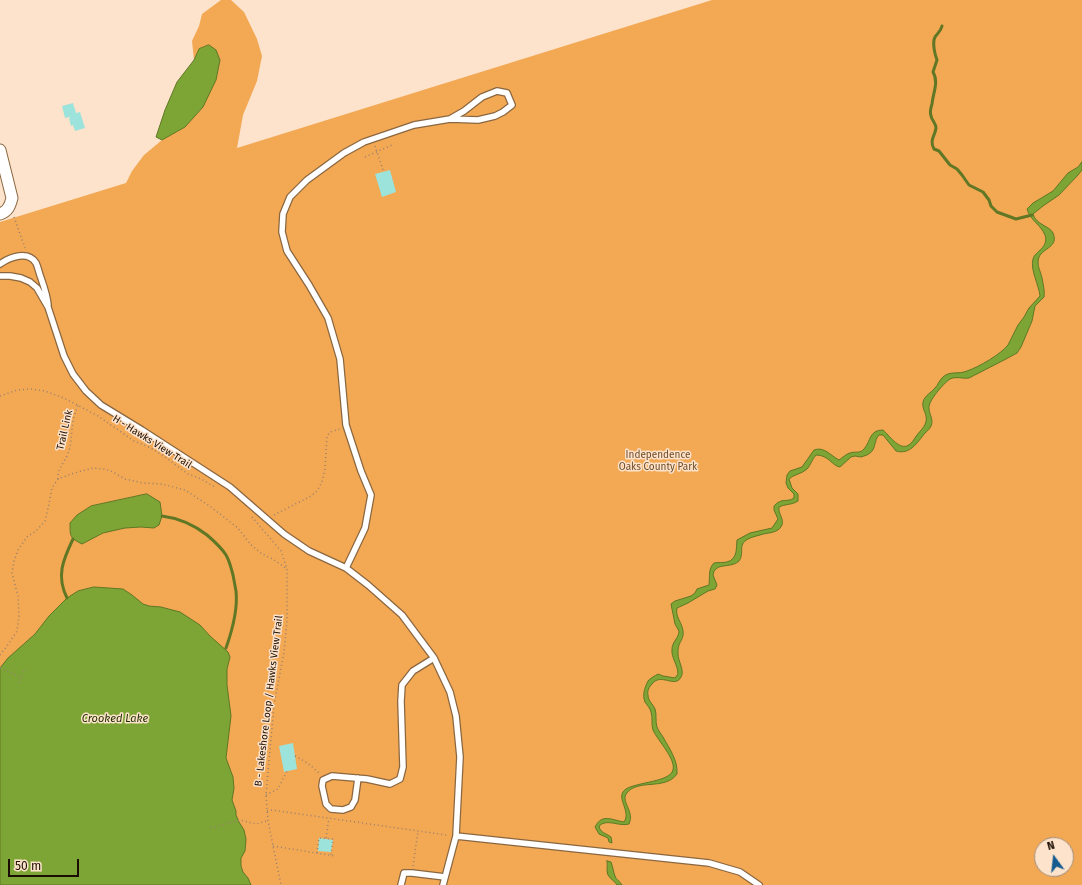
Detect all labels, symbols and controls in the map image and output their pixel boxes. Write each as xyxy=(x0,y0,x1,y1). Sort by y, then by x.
street label: Trail Link xyxy=(55,409,75,451)
street label: H - Hawks View Trail xyxy=(110,413,194,471)
park label: Independence Oaks County Park xyxy=(619,449,697,472)
street label: B - Lakeshore Loop / Hawks View Trail xyxy=(253,615,285,787)
water label: Crooked Lake xyxy=(82,712,148,726)
north arrow xyxy=(1034,837,1074,877)
text: N xyxy=(1046,839,1056,853)
scale bar xyxy=(10,851,81,877)
text: 50 m xyxy=(15,859,41,873)

